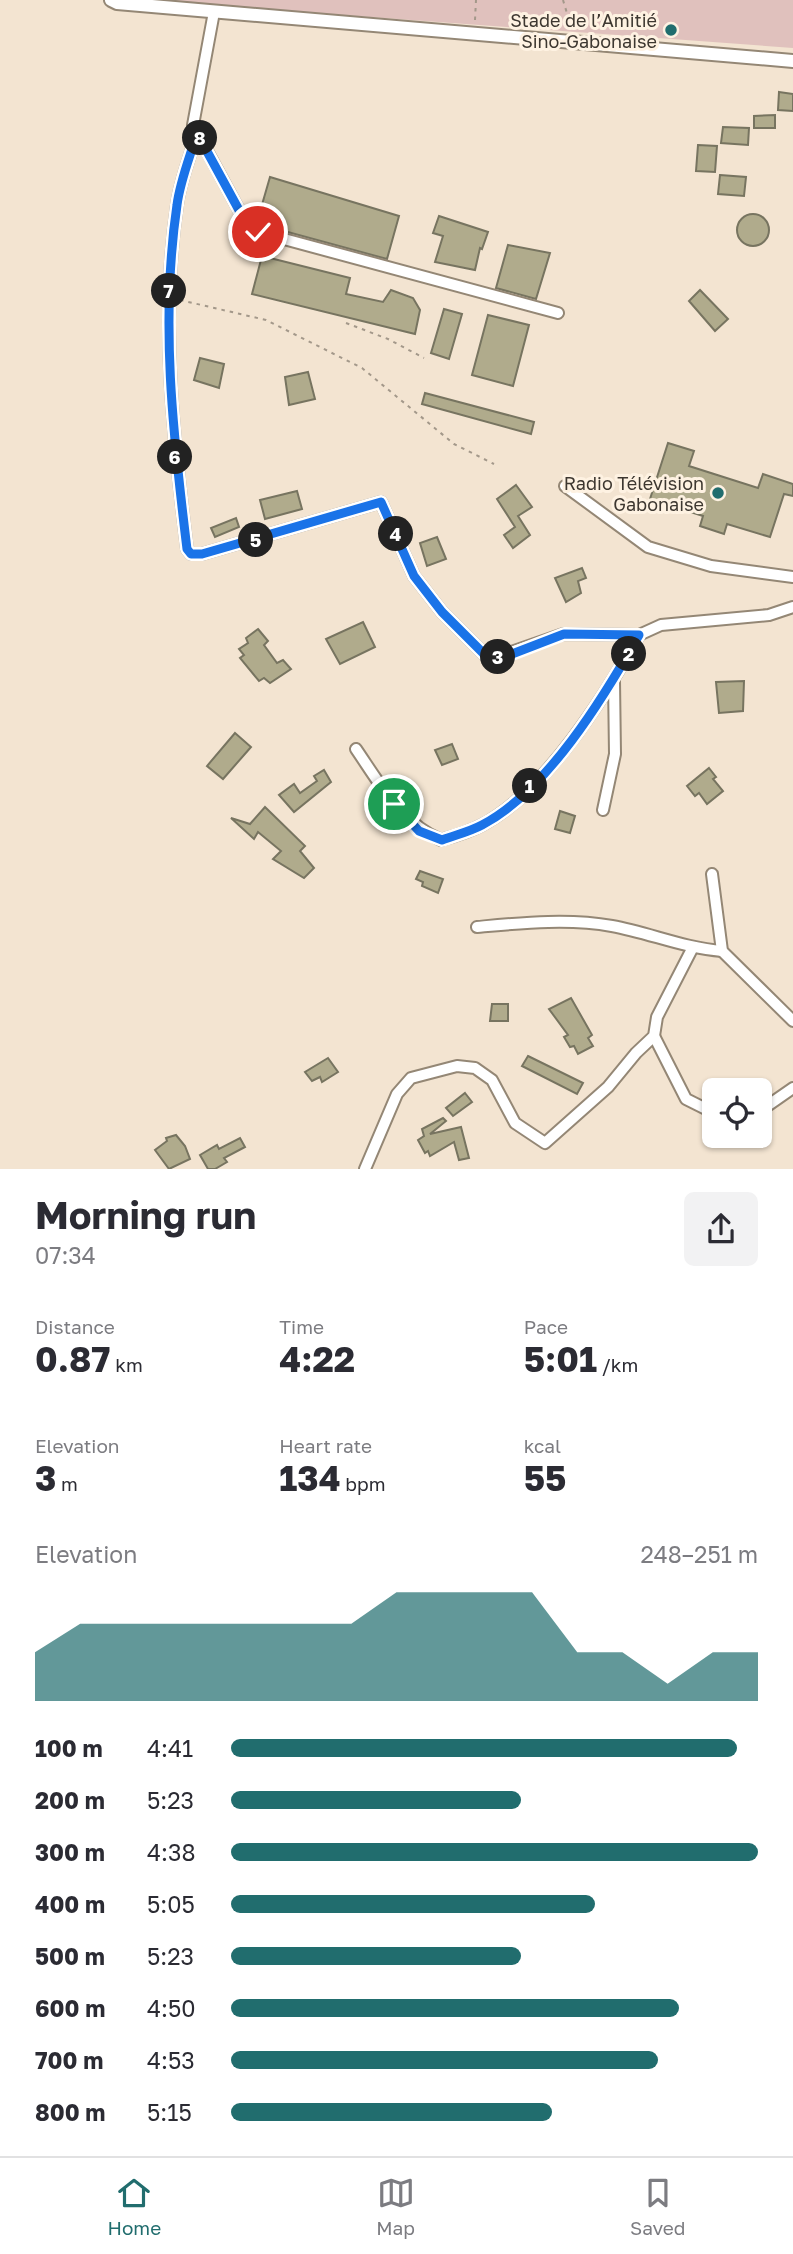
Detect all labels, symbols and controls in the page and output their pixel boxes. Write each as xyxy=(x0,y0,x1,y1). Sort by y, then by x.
place label: Stade de l’Amitié Sino-Gabonaise xyxy=(510,9,657,52)
marker: Stade de l’Amitié Sino-Gabonaise xyxy=(663,22,679,38)
pin: 8 xyxy=(182,120,218,156)
text: 8 xyxy=(193,126,206,149)
pin xyxy=(228,202,288,262)
icon: check xyxy=(239,213,277,251)
pin: 7 xyxy=(152,274,186,308)
text: 7 xyxy=(163,279,174,302)
pin: 6 xyxy=(158,440,192,475)
text: 6 xyxy=(168,445,181,468)
place label: Radio Télévision Gabonaise xyxy=(564,472,704,515)
marker: Radio Télévision Gabonaise xyxy=(710,485,726,501)
pin: 4 xyxy=(378,516,414,552)
pin: 5 xyxy=(238,522,274,558)
text: 4 xyxy=(390,522,401,545)
text: 5 xyxy=(250,528,261,551)
pin: 2 xyxy=(612,636,646,672)
pin: 3 xyxy=(480,640,516,674)
text: 2 xyxy=(623,642,634,665)
text: 3 xyxy=(492,645,503,668)
pin: 1 xyxy=(512,768,548,804)
pin xyxy=(364,774,424,834)
text: 1 xyxy=(525,774,534,797)
icon: arrive xyxy=(375,785,413,823)
map controls xyxy=(702,1078,772,1148)
button: locate xyxy=(702,1078,772,1148)
text: Morning run xyxy=(35,1192,256,1237)
button: share xyxy=(684,1192,758,1266)
text: 07:34 xyxy=(35,1241,96,1269)
text: Distance xyxy=(35,1315,115,1338)
text: Time xyxy=(279,1315,324,1338)
text: Pace xyxy=(524,1315,568,1338)
text: 0.87 xyxy=(35,1338,110,1380)
text: 4:22 xyxy=(279,1338,355,1380)
text: 5:01 xyxy=(524,1338,597,1380)
text: km xyxy=(110,1353,143,1376)
text: /km xyxy=(597,1353,638,1376)
text: Elevation xyxy=(35,1434,120,1457)
text: Heart rate xyxy=(279,1434,372,1457)
text: kcal xyxy=(524,1434,561,1457)
text: 3 xyxy=(35,1457,56,1499)
text: 134 xyxy=(279,1457,341,1499)
text: 55 xyxy=(524,1457,566,1499)
text: m xyxy=(56,1472,78,1495)
text: bpm xyxy=(341,1472,386,1495)
text: Elevation xyxy=(35,1540,137,1568)
text: 248–251 m xyxy=(640,1540,758,1568)
text: 100 m xyxy=(35,1734,103,1762)
text: 4:41 xyxy=(147,1734,193,1762)
text: 200 m xyxy=(35,1786,105,1814)
text: 5:23 xyxy=(147,1786,194,1814)
text: 300 m xyxy=(35,1838,105,1866)
text: 4:38 xyxy=(147,1838,195,1866)
text: 400 m xyxy=(35,1890,105,1918)
text: 5:05 xyxy=(147,1890,195,1918)
text: 500 m xyxy=(35,1942,105,1970)
text: 5:23 xyxy=(147,1942,194,1970)
text: 600 m xyxy=(35,1994,105,2022)
text: 4:50 xyxy=(147,1994,196,2022)
text: 700 m xyxy=(35,2046,103,2074)
text: 4:53 xyxy=(147,2046,195,2074)
text: 800 m xyxy=(35,2098,106,2126)
text: 5:15 xyxy=(147,2098,192,2126)
tab: Home xyxy=(108,2174,161,2239)
tab: Map xyxy=(376,2174,415,2239)
tab: Saved xyxy=(630,2174,685,2239)

